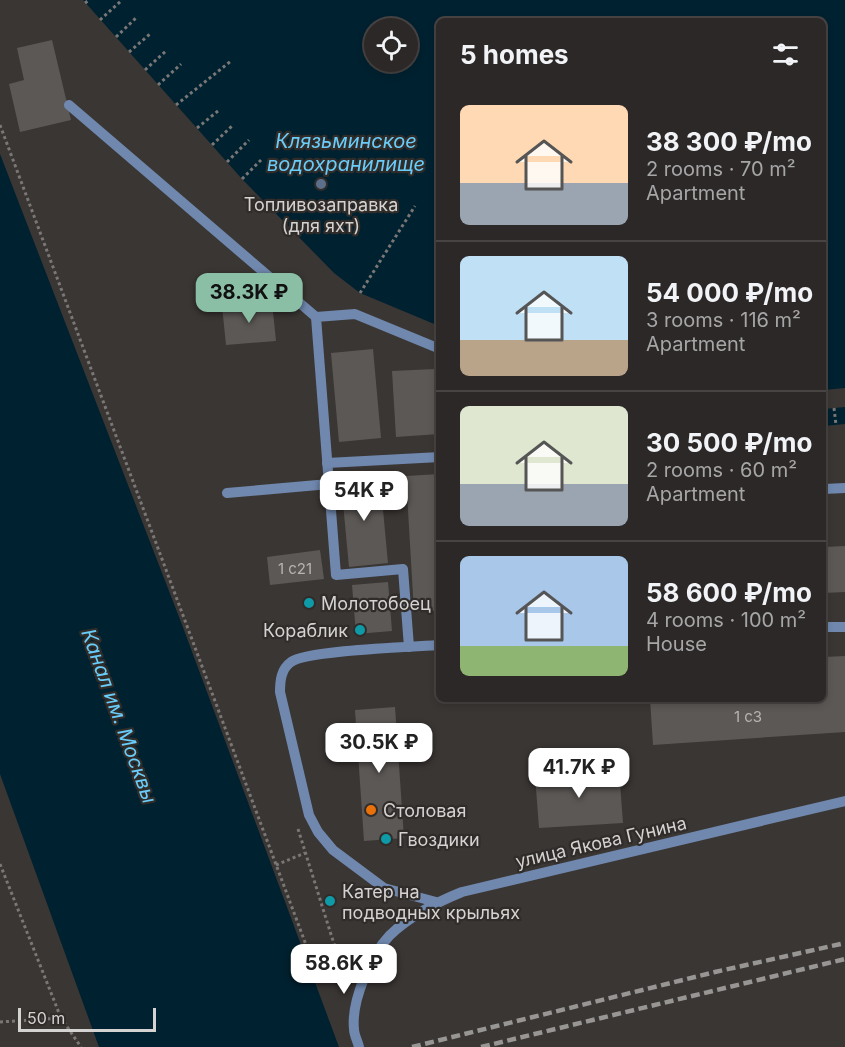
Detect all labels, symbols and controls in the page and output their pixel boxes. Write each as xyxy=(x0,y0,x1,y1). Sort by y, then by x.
map controls xyxy=(364,18,418,72)
button: locate xyxy=(364,18,418,72)
icon: filters xyxy=(769,38,802,71)
text: 5 homes xyxy=(460,39,569,70)
text: 38 300 ₽/mo xyxy=(646,126,812,157)
water label: Клязьминское водохранилище xyxy=(267,129,425,176)
icon: home xyxy=(508,129,580,201)
text: 2 rooms · 70 m² xyxy=(646,157,796,181)
marker: Топливозаправка (для яхт) xyxy=(314,177,328,191)
text: Apartment xyxy=(646,181,745,205)
place label: Топливозаправка (для яхт) xyxy=(244,194,398,236)
pin: 38.3K ₽ xyxy=(194,273,304,324)
text: 54 000 ₽/mo xyxy=(646,277,813,308)
text: 38.3K ₽ xyxy=(210,280,288,304)
icon: home xyxy=(508,280,580,352)
text: 3 rooms · 116 m² xyxy=(646,308,801,332)
text: Apartment xyxy=(646,332,745,356)
text: 30 500 ₽/mo xyxy=(646,427,812,458)
icon: home xyxy=(508,430,580,502)
text: 2 rooms · 60 m² xyxy=(646,458,797,482)
pin: 54K ₽ xyxy=(322,471,406,522)
text: 54K ₽ xyxy=(334,478,394,502)
text: Apartment xyxy=(646,482,745,506)
house number: 1 с21 xyxy=(278,559,312,578)
text: 58 600 ₽/mo xyxy=(646,577,812,608)
icon: home xyxy=(508,580,580,652)
place label: Молотобоец xyxy=(321,593,431,614)
marker: Молотобоец xyxy=(302,596,316,610)
text: 4 rooms · 100 m² xyxy=(646,608,806,632)
place label: Кораблик xyxy=(263,620,348,641)
marker: Кораблик xyxy=(353,623,367,637)
water label: Канал им. Москвы xyxy=(76,625,162,807)
text: House xyxy=(646,632,707,656)
house number: 1 с3 xyxy=(734,707,762,726)
pin: 30.5K ₽ xyxy=(324,723,434,774)
text: 30.5K ₽ xyxy=(339,730,419,754)
pin: 41.7K ₽ xyxy=(524,748,634,799)
text: 41.7K ₽ xyxy=(542,755,616,779)
place label: Столовая xyxy=(383,800,466,821)
marker: Столовая xyxy=(364,803,378,817)
street label: улица Якова Гунина xyxy=(514,812,688,872)
place label: Гвоздики xyxy=(398,829,480,850)
marker: Гвоздики xyxy=(379,832,393,846)
place label: Катер на подводных крыльях xyxy=(342,881,520,923)
marker: Катер на подводных крыльях xyxy=(323,894,337,908)
pin: 58.6K ₽ xyxy=(289,944,399,995)
text: 58.6K ₽ xyxy=(305,951,383,975)
scale bar xyxy=(18,1005,156,1032)
text: 50 m xyxy=(27,1008,65,1028)

